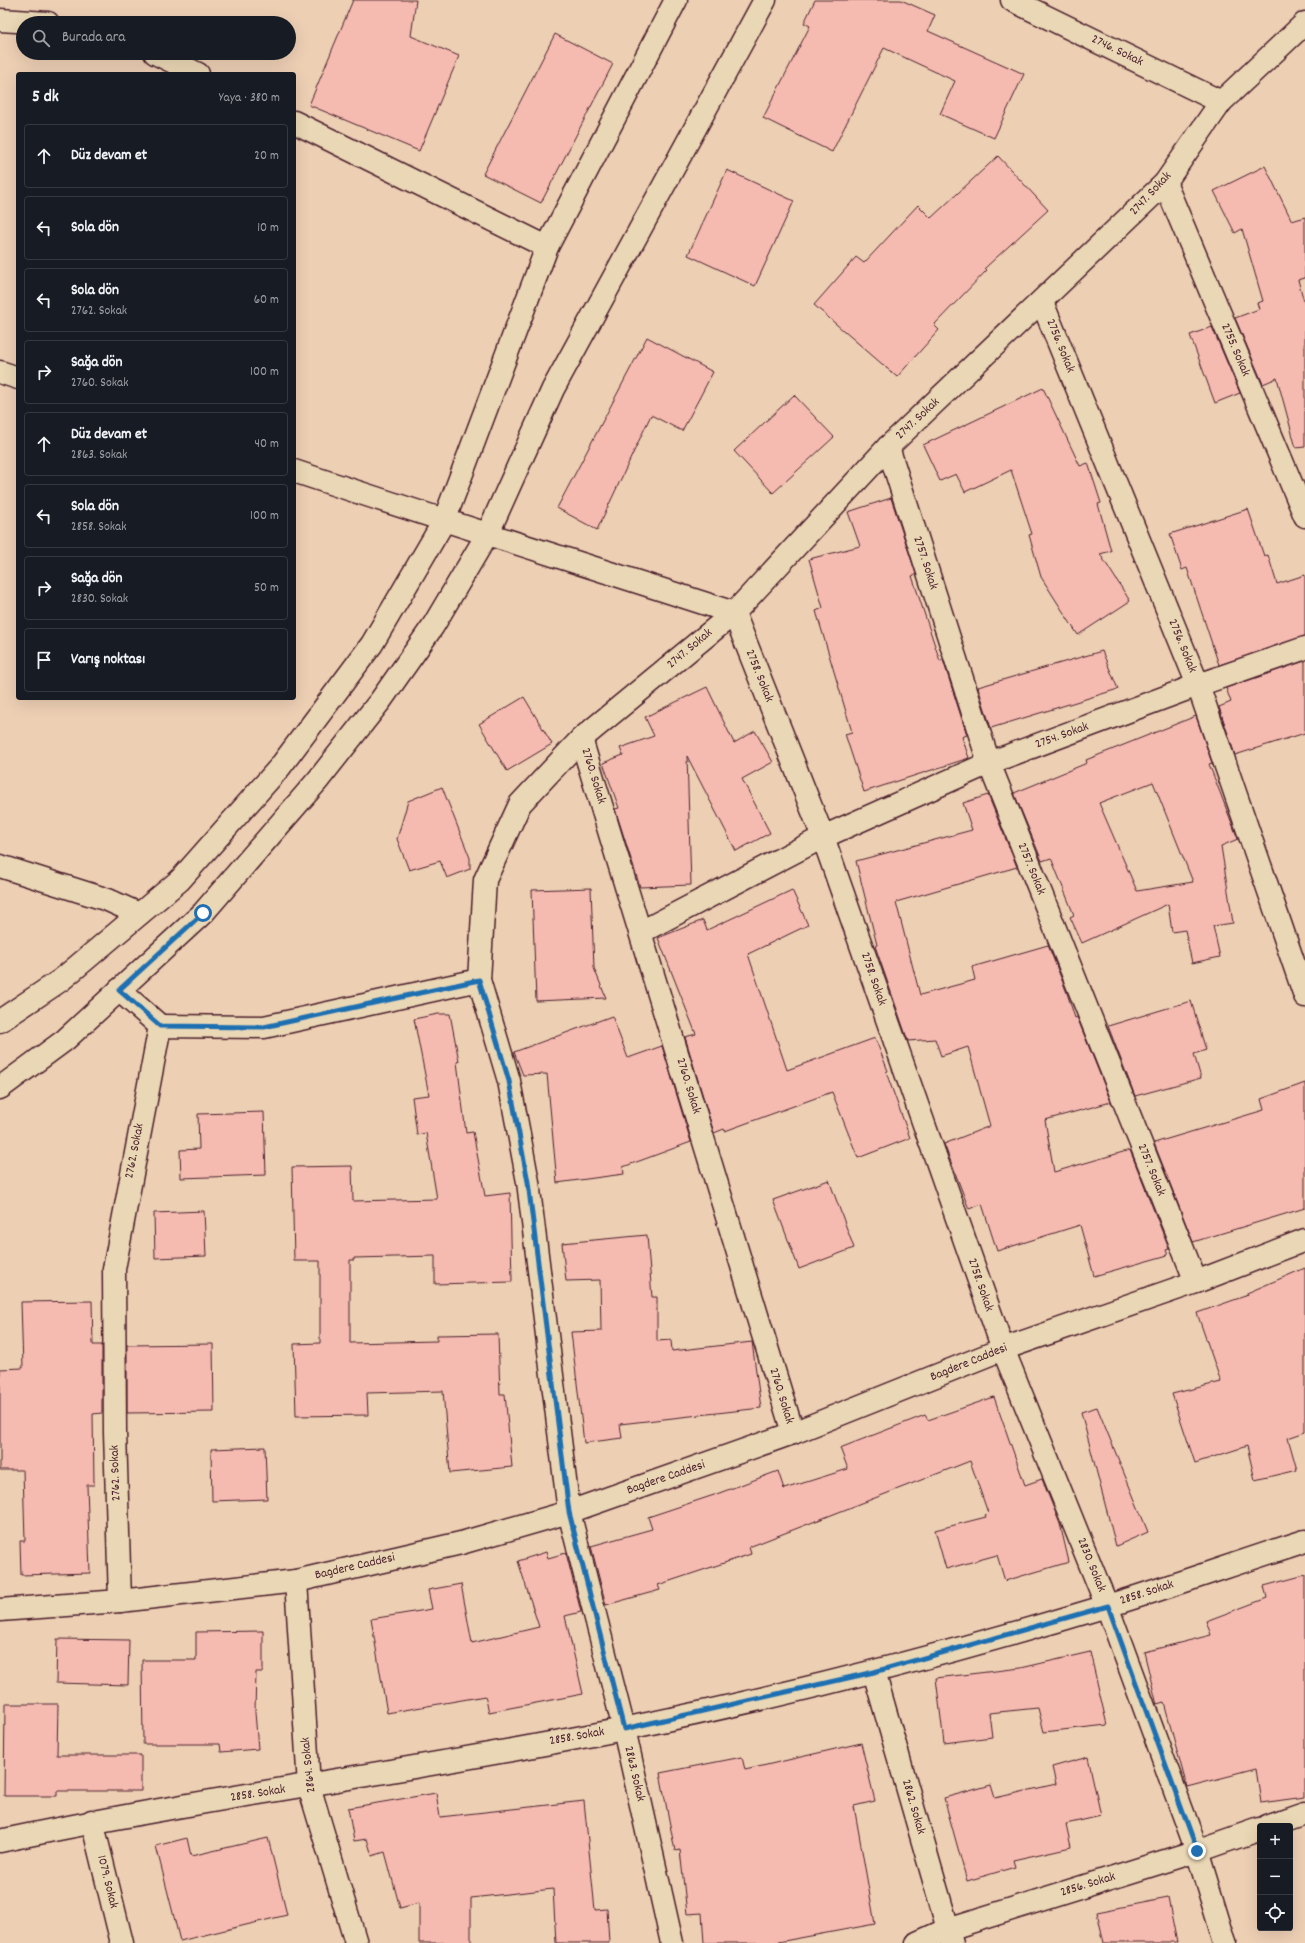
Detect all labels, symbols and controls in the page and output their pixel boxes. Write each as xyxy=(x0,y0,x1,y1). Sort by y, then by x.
search box xyxy=(16,16,296,60)
icon: search xyxy=(30,27,52,49)
text: Burada ara xyxy=(62,27,125,49)
street label: 2746. Sokak xyxy=(1088,30,1146,72)
text: 5 dk xyxy=(32,86,59,110)
text: Yaya · 380 m xyxy=(219,89,280,108)
icon: ahead xyxy=(33,145,55,167)
text: Düz devam et xyxy=(71,145,147,167)
text: 20 m xyxy=(254,147,279,166)
street label: 2747. Sokak xyxy=(1125,168,1177,220)
icon: left xyxy=(33,217,55,239)
text: Sola dön xyxy=(71,217,119,239)
text: 10 m xyxy=(257,219,279,238)
text: Sola dön xyxy=(71,280,119,302)
icon: left xyxy=(33,289,55,311)
text: 60 m xyxy=(254,291,279,310)
text: 2762. Sokak xyxy=(71,302,127,321)
street label: 2756. Sokak xyxy=(1041,316,1079,376)
street label: 2755. Sokak xyxy=(1215,320,1255,380)
text: Sağa dön xyxy=(71,352,122,374)
icon: right xyxy=(33,361,55,383)
text: 100 m xyxy=(250,363,279,382)
text: 2760. Sokak xyxy=(71,374,129,393)
street label: 2747. Sokak xyxy=(892,393,944,445)
text: Düz devam et xyxy=(71,424,147,446)
icon: ahead xyxy=(33,433,55,455)
text: 40 m xyxy=(255,435,279,454)
text: 2863. Sokak xyxy=(71,446,127,465)
text: Sola dön xyxy=(71,496,119,518)
icon: left xyxy=(33,505,55,527)
text: 100 m xyxy=(250,507,279,526)
text: 2858. Sokak xyxy=(71,518,127,537)
street label: 2757. Sokak xyxy=(907,534,943,592)
text: Sağa dön xyxy=(71,568,122,590)
icon: right xyxy=(33,577,55,599)
text: 50 m xyxy=(254,579,279,598)
text: 2830. Sokak xyxy=(71,590,128,609)
street label: 2756. Sokak xyxy=(1163,616,1201,676)
street label: 2747. Sokak xyxy=(663,624,717,674)
street label: 2758. Sokak xyxy=(740,647,778,705)
icon: arrive xyxy=(33,649,55,671)
text: Varış noktası xyxy=(71,649,145,671)
street label: 2754. Sokak xyxy=(1033,718,1091,754)
street label: 2760. Sokak xyxy=(576,746,610,806)
street label: 2757. Sokak xyxy=(1012,840,1050,898)
route start xyxy=(194,904,212,922)
street label: 2758. Sokak xyxy=(855,950,891,1008)
street label: 2760. Sokak xyxy=(671,1056,705,1116)
street label: 2762. Sokak xyxy=(120,1122,150,1180)
street label: 2757. Sokak xyxy=(1132,1141,1170,1199)
street label: 2758. Sokak xyxy=(962,1256,998,1314)
street label: Bagdere Caddesi xyxy=(928,1339,1011,1387)
street label: 2760. Sokak xyxy=(764,1366,798,1426)
street label: 2762. Sokak xyxy=(106,1445,126,1501)
street label: Bagdere Caddesi xyxy=(624,1456,708,1500)
street label: 2830. Sokak xyxy=(1071,1535,1111,1595)
street label: Bagdere Caddesi xyxy=(313,1548,397,1585)
street label: 2858. Sokak xyxy=(1118,1575,1176,1611)
street label: 2858. Sokak xyxy=(548,1723,606,1751)
street label: 2864. Sokak xyxy=(297,1736,321,1794)
street label: 2863. Sokak xyxy=(618,1744,650,1804)
street label: 2862. Sokak xyxy=(896,1777,930,1837)
street label: 2858. Sokak xyxy=(229,1780,287,1808)
map controls xyxy=(1257,1823,1293,1931)
button: + xyxy=(1257,1823,1293,1859)
route end xyxy=(1188,1842,1206,1860)
street label: 1079. Sokak xyxy=(91,1853,123,1911)
button: − xyxy=(1257,1859,1293,1895)
street label: 2856. Sokak xyxy=(1058,1868,1118,1902)
button: locate xyxy=(1257,1895,1293,1931)

